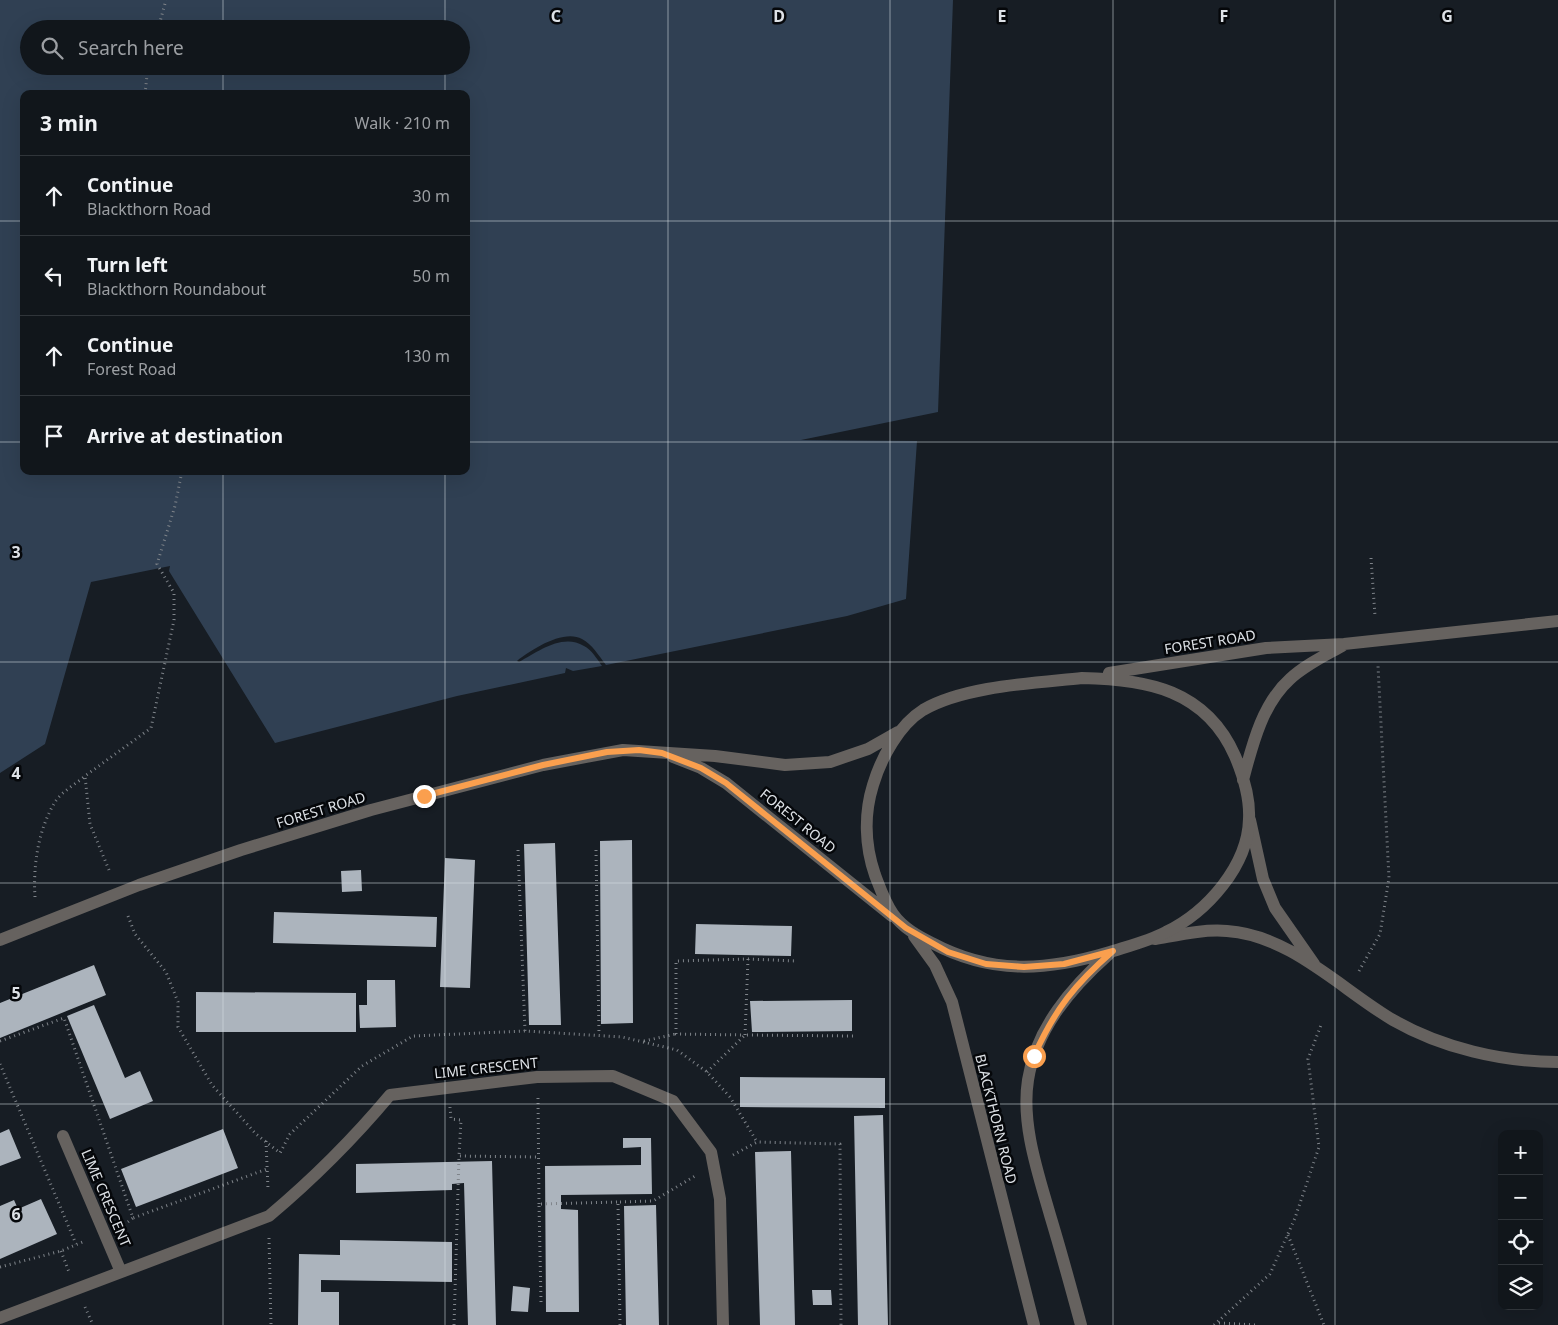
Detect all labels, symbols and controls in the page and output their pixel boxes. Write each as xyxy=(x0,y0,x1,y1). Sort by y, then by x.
text: C xyxy=(551,5,561,27)
text: D xyxy=(773,5,785,27)
text: E xyxy=(998,5,1007,27)
text: F xyxy=(1220,5,1228,27)
text: G xyxy=(1441,5,1453,27)
search box xyxy=(20,20,470,75)
icon: search xyxy=(38,34,66,62)
text: Search here xyxy=(78,35,184,61)
text: 3 min xyxy=(40,109,98,137)
text: Walk · 210 m xyxy=(355,112,450,134)
text: Continue xyxy=(87,172,173,198)
icon: ahead xyxy=(40,182,68,210)
text: 30 m xyxy=(413,185,450,207)
text: Blackthorn Road xyxy=(87,198,211,220)
text: Turn left xyxy=(87,252,168,278)
icon: left xyxy=(40,262,68,290)
text: 50 m xyxy=(413,265,450,287)
text: Blackthorn Roundabout xyxy=(87,278,266,300)
text: Continue xyxy=(87,332,173,358)
icon: ahead xyxy=(40,342,68,370)
text: 130 m xyxy=(403,345,450,367)
text: Forest Road xyxy=(87,358,176,380)
icon: arrive xyxy=(40,422,68,450)
text: Arrive at destination xyxy=(87,423,283,449)
text: 3 xyxy=(11,541,21,563)
street label: FOREST ROAD xyxy=(1163,625,1257,658)
text: 4 xyxy=(11,762,21,784)
street label: FOREST ROAD xyxy=(756,784,840,857)
route end xyxy=(413,785,436,808)
street label: FOREST ROAD xyxy=(274,787,368,832)
text: 5 xyxy=(11,982,21,1004)
route start xyxy=(1023,1045,1046,1068)
street label: BLACKTHORN ROAD xyxy=(971,1052,1022,1186)
street label: LIME CRESCENT xyxy=(433,1053,539,1082)
map controls xyxy=(1498,1130,1543,1310)
button: + xyxy=(1498,1130,1543,1175)
street label: LIME CRESCENT xyxy=(77,1146,136,1250)
button: − xyxy=(1498,1175,1543,1220)
text: 6 xyxy=(11,1203,21,1225)
button: locate xyxy=(1498,1220,1543,1265)
button: layers xyxy=(1498,1265,1543,1310)

